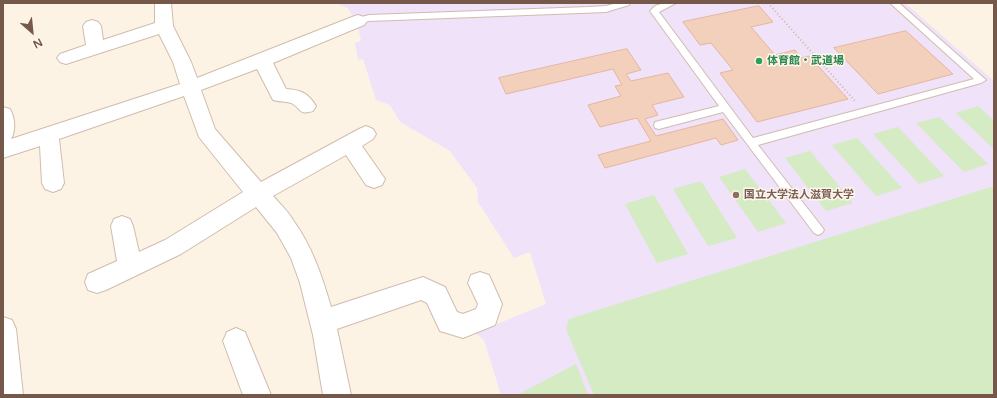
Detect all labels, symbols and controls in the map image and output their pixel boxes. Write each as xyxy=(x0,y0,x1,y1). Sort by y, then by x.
north arrow xyxy=(12,12,52,52)
text: N xyxy=(31,35,45,51)
place label: 体育館・武道場 xyxy=(767,54,844,68)
marker: 体育館・武道場 xyxy=(754,56,764,66)
place label: 国立大学法人滋賀大学 xyxy=(744,188,854,202)
marker: 国立大学法人滋賀大学 xyxy=(731,190,741,200)

